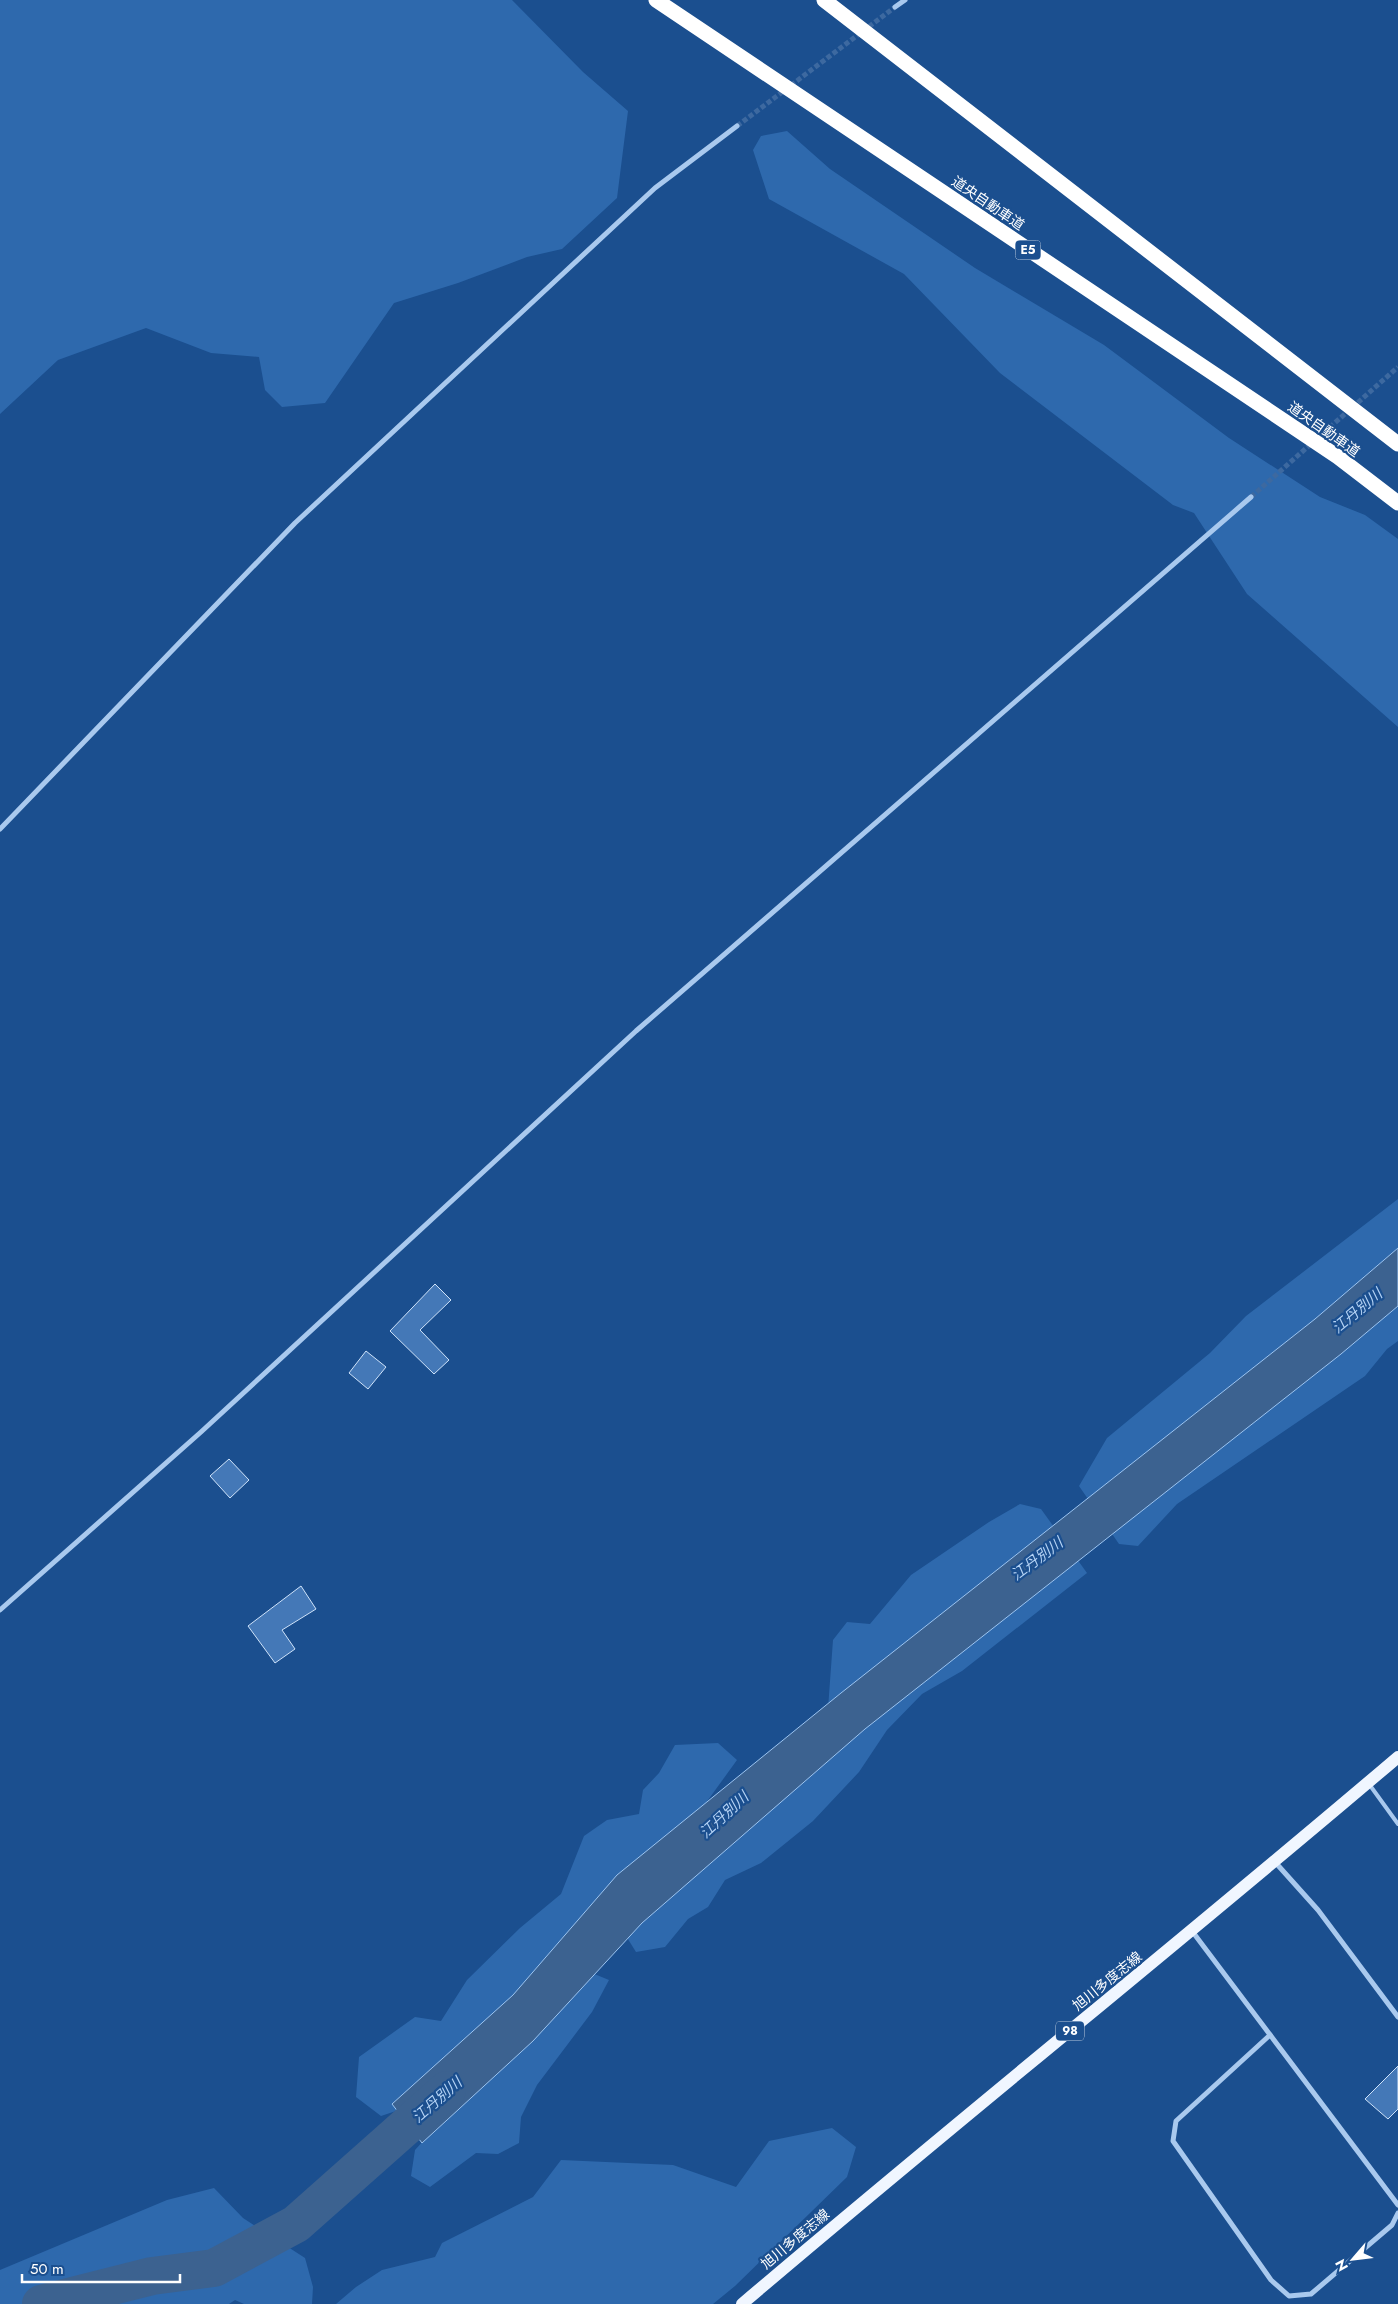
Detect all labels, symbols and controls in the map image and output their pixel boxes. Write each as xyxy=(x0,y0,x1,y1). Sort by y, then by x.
street label: 道央自動車道 xyxy=(948,171,1028,235)
road number: E5 xyxy=(1016,240,1040,260)
street label: 道央自動車道 xyxy=(1284,397,1364,461)
water label: 江丹別川 xyxy=(1327,1282,1389,1339)
water label: 江丹別川 xyxy=(1006,1531,1069,1586)
water label: 江丹別川 xyxy=(695,1785,755,1844)
street label: 旭川多度志線 xyxy=(1068,1947,1146,2015)
road number: 98 xyxy=(1056,2022,1084,2040)
water label: 江丹別川 xyxy=(407,2071,468,2128)
street label: 旭川多度志線 xyxy=(756,2204,834,2274)
north arrow xyxy=(1328,2234,1378,2284)
scale bar xyxy=(22,2252,180,2284)
text: N xyxy=(1330,2255,1353,2275)
text: 50 m xyxy=(30,2258,64,2280)

